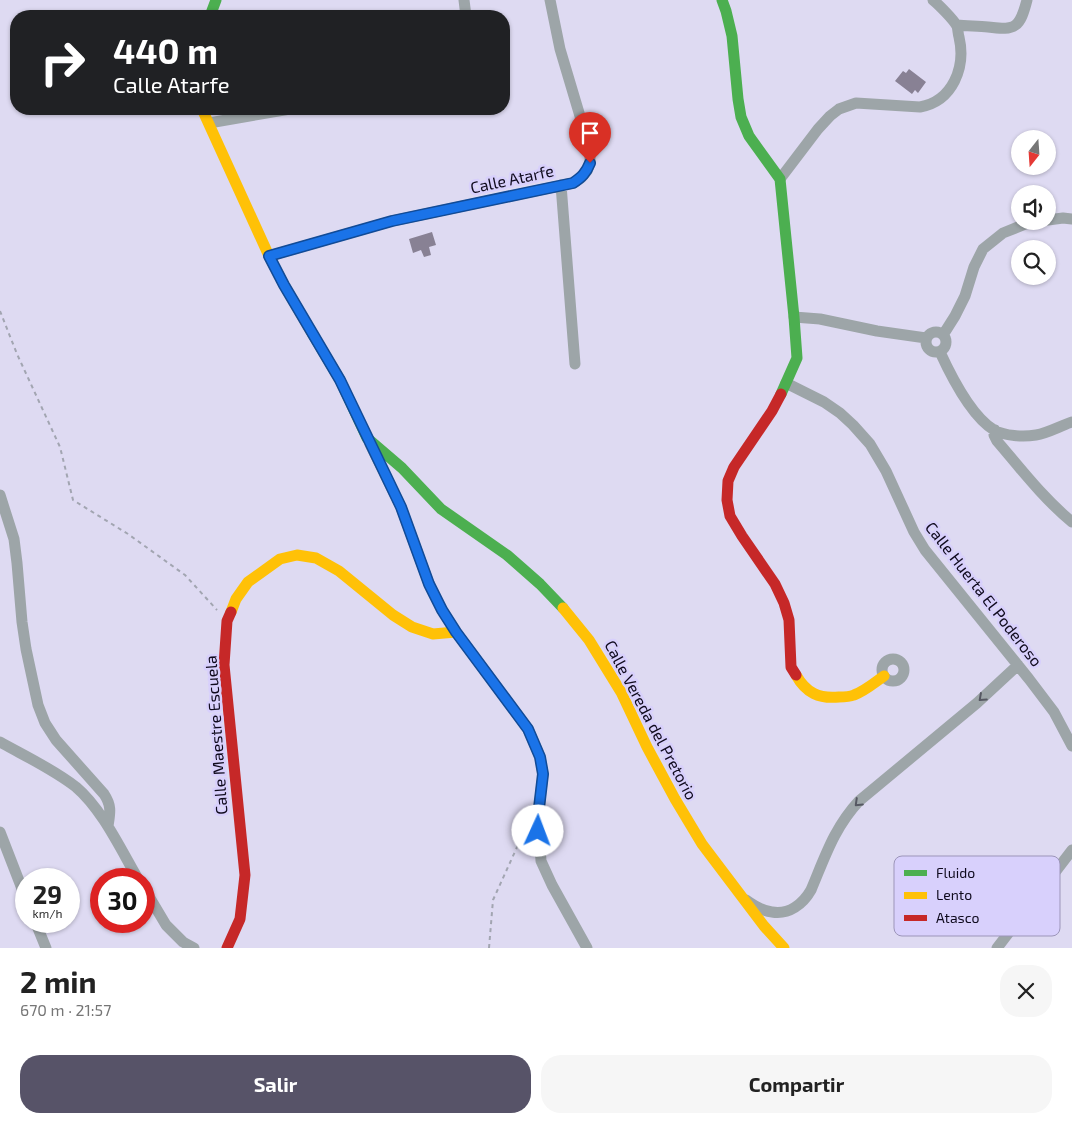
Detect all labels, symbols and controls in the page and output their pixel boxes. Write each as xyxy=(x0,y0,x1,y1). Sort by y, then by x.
text: 440 m xyxy=(113,29,218,71)
icon: right xyxy=(30,30,95,95)
text: Calle Atarfe xyxy=(113,71,230,97)
pin xyxy=(569,112,611,163)
icon: arrive xyxy=(576,119,604,147)
north arrow xyxy=(1011,130,1056,175)
map controls xyxy=(1011,130,1056,285)
street label: Calle Atarfe xyxy=(468,160,555,197)
button: sound xyxy=(1011,185,1056,230)
button: search xyxy=(1011,240,1056,285)
street label: Calle Huerta El Poderoso xyxy=(922,518,1047,670)
street label: Calle Vereda del Pretorio xyxy=(601,637,702,803)
street label: Calle Maestre Escuela xyxy=(200,655,231,815)
one-way arrow xyxy=(979,692,988,701)
one-way arrow xyxy=(854,797,863,806)
position arrow xyxy=(511,804,563,856)
legend xyxy=(894,856,1060,936)
text: Fluido xyxy=(936,864,975,881)
speed limit sign: 30 xyxy=(90,868,155,933)
text: 29 xyxy=(33,879,62,909)
text: Lento xyxy=(936,886,972,903)
text: km/h xyxy=(33,906,62,920)
text: Atasco xyxy=(936,909,979,926)
text: 2 min xyxy=(20,963,97,999)
button: close xyxy=(1000,965,1052,1017)
text: 670 m · 21:57 xyxy=(20,1000,111,1019)
button: Salir xyxy=(20,1055,531,1113)
button: Compartir xyxy=(541,1055,1052,1113)

